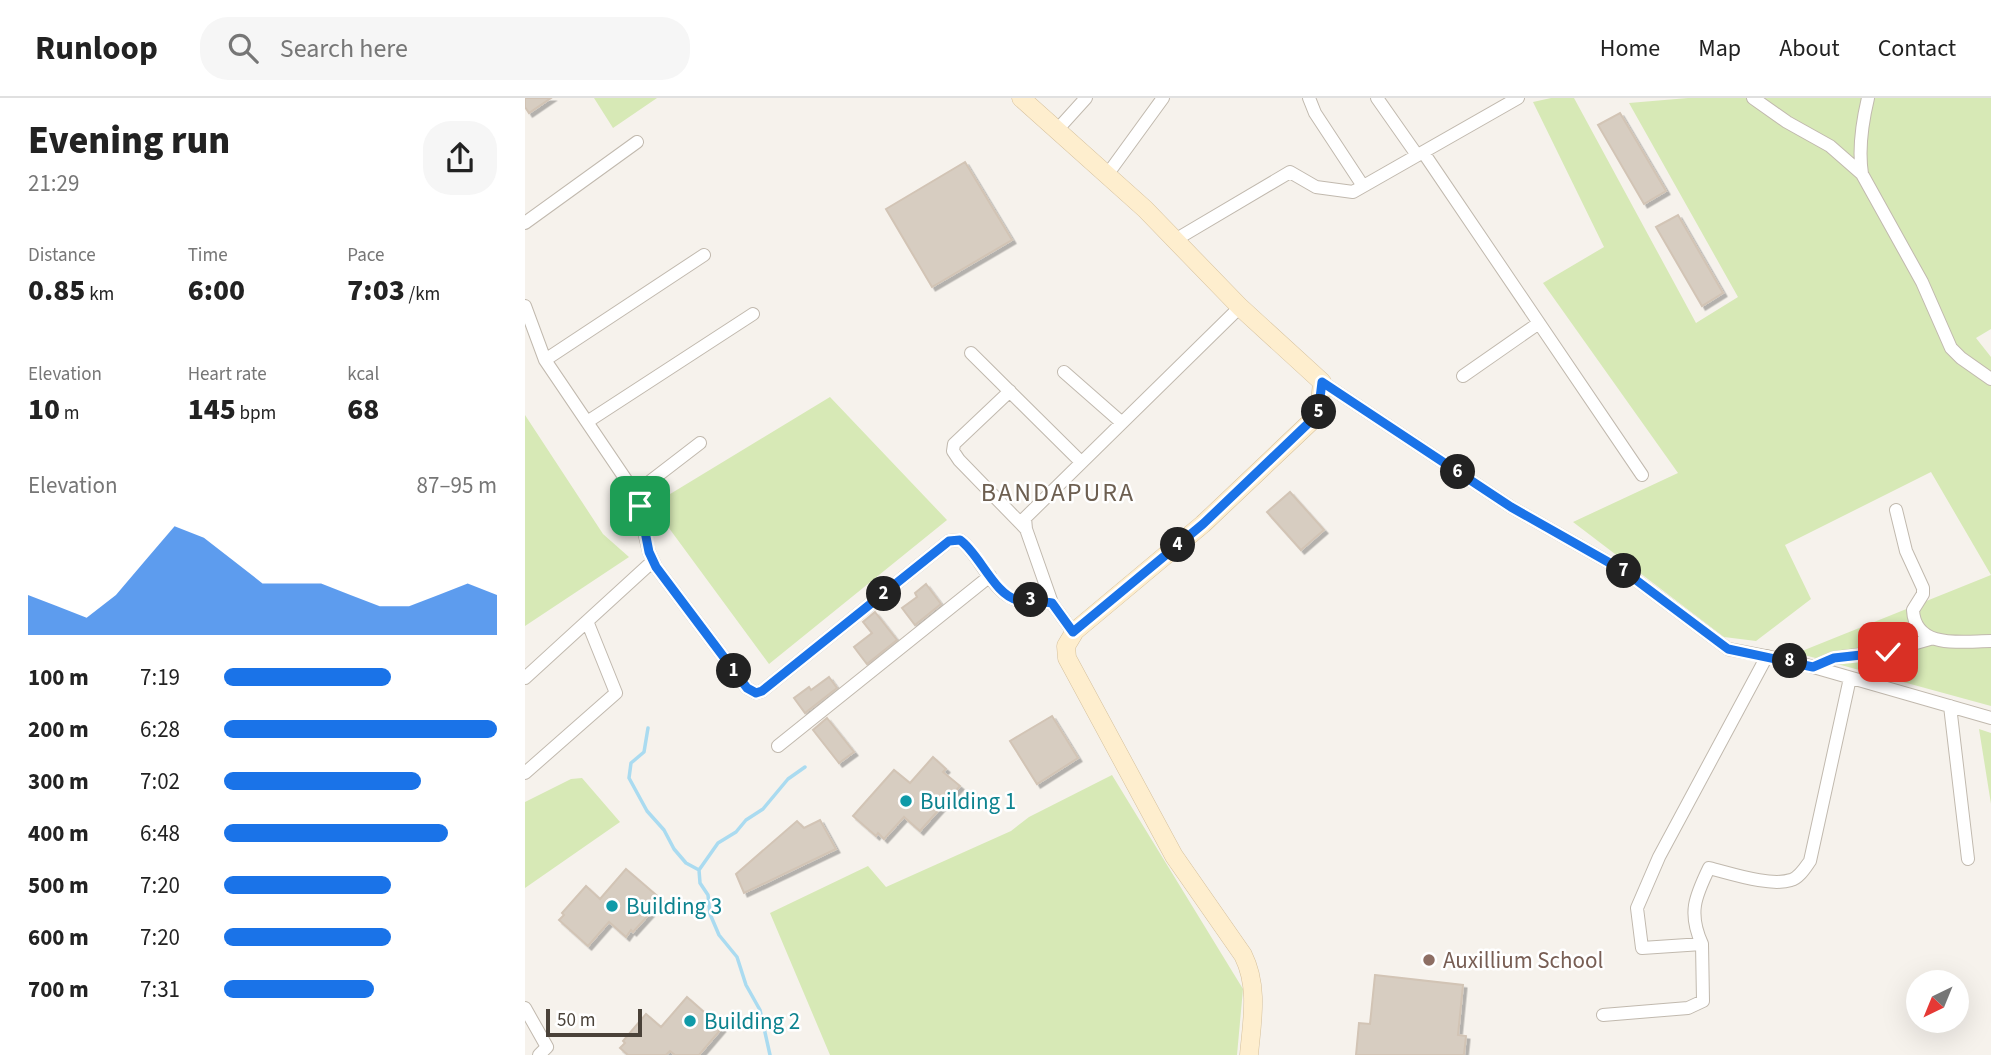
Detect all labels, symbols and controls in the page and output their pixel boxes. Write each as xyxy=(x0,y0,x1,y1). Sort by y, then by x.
search box xyxy=(200,17,690,80)
text: Runloop xyxy=(35,25,158,72)
icon: search xyxy=(224,29,262,67)
text: Search here xyxy=(280,30,408,67)
text: Home xyxy=(1600,31,1660,66)
text: Map xyxy=(1698,31,1741,66)
text: About xyxy=(1779,31,1840,66)
text: Contact xyxy=(1878,31,1956,66)
text: Evening run xyxy=(28,114,230,168)
button: share xyxy=(423,121,497,195)
text: 21:29 xyxy=(28,167,79,200)
text: Distance xyxy=(28,242,96,269)
text: Time xyxy=(188,242,228,269)
text: Pace xyxy=(347,242,385,269)
text: 0.85 xyxy=(28,269,85,312)
text: 6:00 xyxy=(188,269,245,312)
text: 7:03 xyxy=(347,269,405,312)
text: km xyxy=(85,281,114,308)
text: /km xyxy=(405,281,440,308)
text: Elevation xyxy=(28,361,102,388)
text: Heart rate xyxy=(188,361,267,388)
text: kcal xyxy=(347,361,379,388)
text: 10 xyxy=(28,388,60,431)
text: 145 xyxy=(188,388,236,431)
text: 68 xyxy=(347,388,379,431)
pin: 5 xyxy=(1301,394,1337,430)
text: 5 xyxy=(1313,398,1324,425)
text: m xyxy=(60,400,80,427)
text: bpm xyxy=(236,400,276,427)
pin: 6 xyxy=(1441,454,1475,490)
text: 6 xyxy=(1452,458,1463,485)
text: Elevation xyxy=(28,469,118,502)
text: 87–95 m xyxy=(417,469,497,502)
district label: BANDAPURA xyxy=(981,474,1135,511)
pin xyxy=(610,476,670,536)
icon: arrive xyxy=(621,487,659,525)
pin: 4 xyxy=(1161,528,1195,562)
text: 4 xyxy=(1172,531,1183,558)
pin: 7 xyxy=(1607,554,1641,588)
text: 7 xyxy=(1618,557,1629,584)
pin: 2 xyxy=(867,576,901,612)
text: 2 xyxy=(878,580,889,607)
pin: 3 xyxy=(1014,582,1049,618)
text: 3 xyxy=(1025,586,1036,613)
pin xyxy=(1858,622,1918,682)
icon: check xyxy=(1869,633,1907,671)
pin: 8 xyxy=(1773,644,1807,678)
text: 8 xyxy=(1784,647,1795,674)
pin: 1 xyxy=(717,654,752,688)
text: 1 xyxy=(728,657,739,684)
text: 100 m xyxy=(28,661,89,694)
text: 7:19 xyxy=(140,661,180,694)
text: 200 m xyxy=(28,713,89,746)
text: 6:28 xyxy=(140,713,180,746)
text: 300 m xyxy=(28,765,89,798)
text: 7:02 xyxy=(140,765,180,798)
place label: Building 1 xyxy=(920,785,1016,818)
marker: Building 1 xyxy=(898,793,914,809)
text: 400 m xyxy=(28,817,89,850)
text: 6:48 xyxy=(140,817,180,850)
text: 500 m xyxy=(28,869,89,902)
text: 7:20 xyxy=(140,869,180,902)
place label: Building 3 xyxy=(626,890,722,923)
marker: Building 3 xyxy=(604,898,620,914)
text: 600 m xyxy=(28,921,89,954)
text: 7:20 xyxy=(140,921,180,954)
place label: Auxillium School xyxy=(1443,944,1603,977)
marker: Auxillium School xyxy=(1421,952,1437,968)
north arrow xyxy=(1906,970,1969,1032)
map controls xyxy=(1906,970,1969,1033)
text: 700 m xyxy=(28,973,89,1006)
text: 7:31 xyxy=(140,973,180,1006)
place label: Building 2 xyxy=(704,1005,800,1038)
scale bar xyxy=(546,1006,642,1038)
text: 50 m xyxy=(557,1007,595,1034)
marker: Building 2 xyxy=(682,1013,698,1029)

